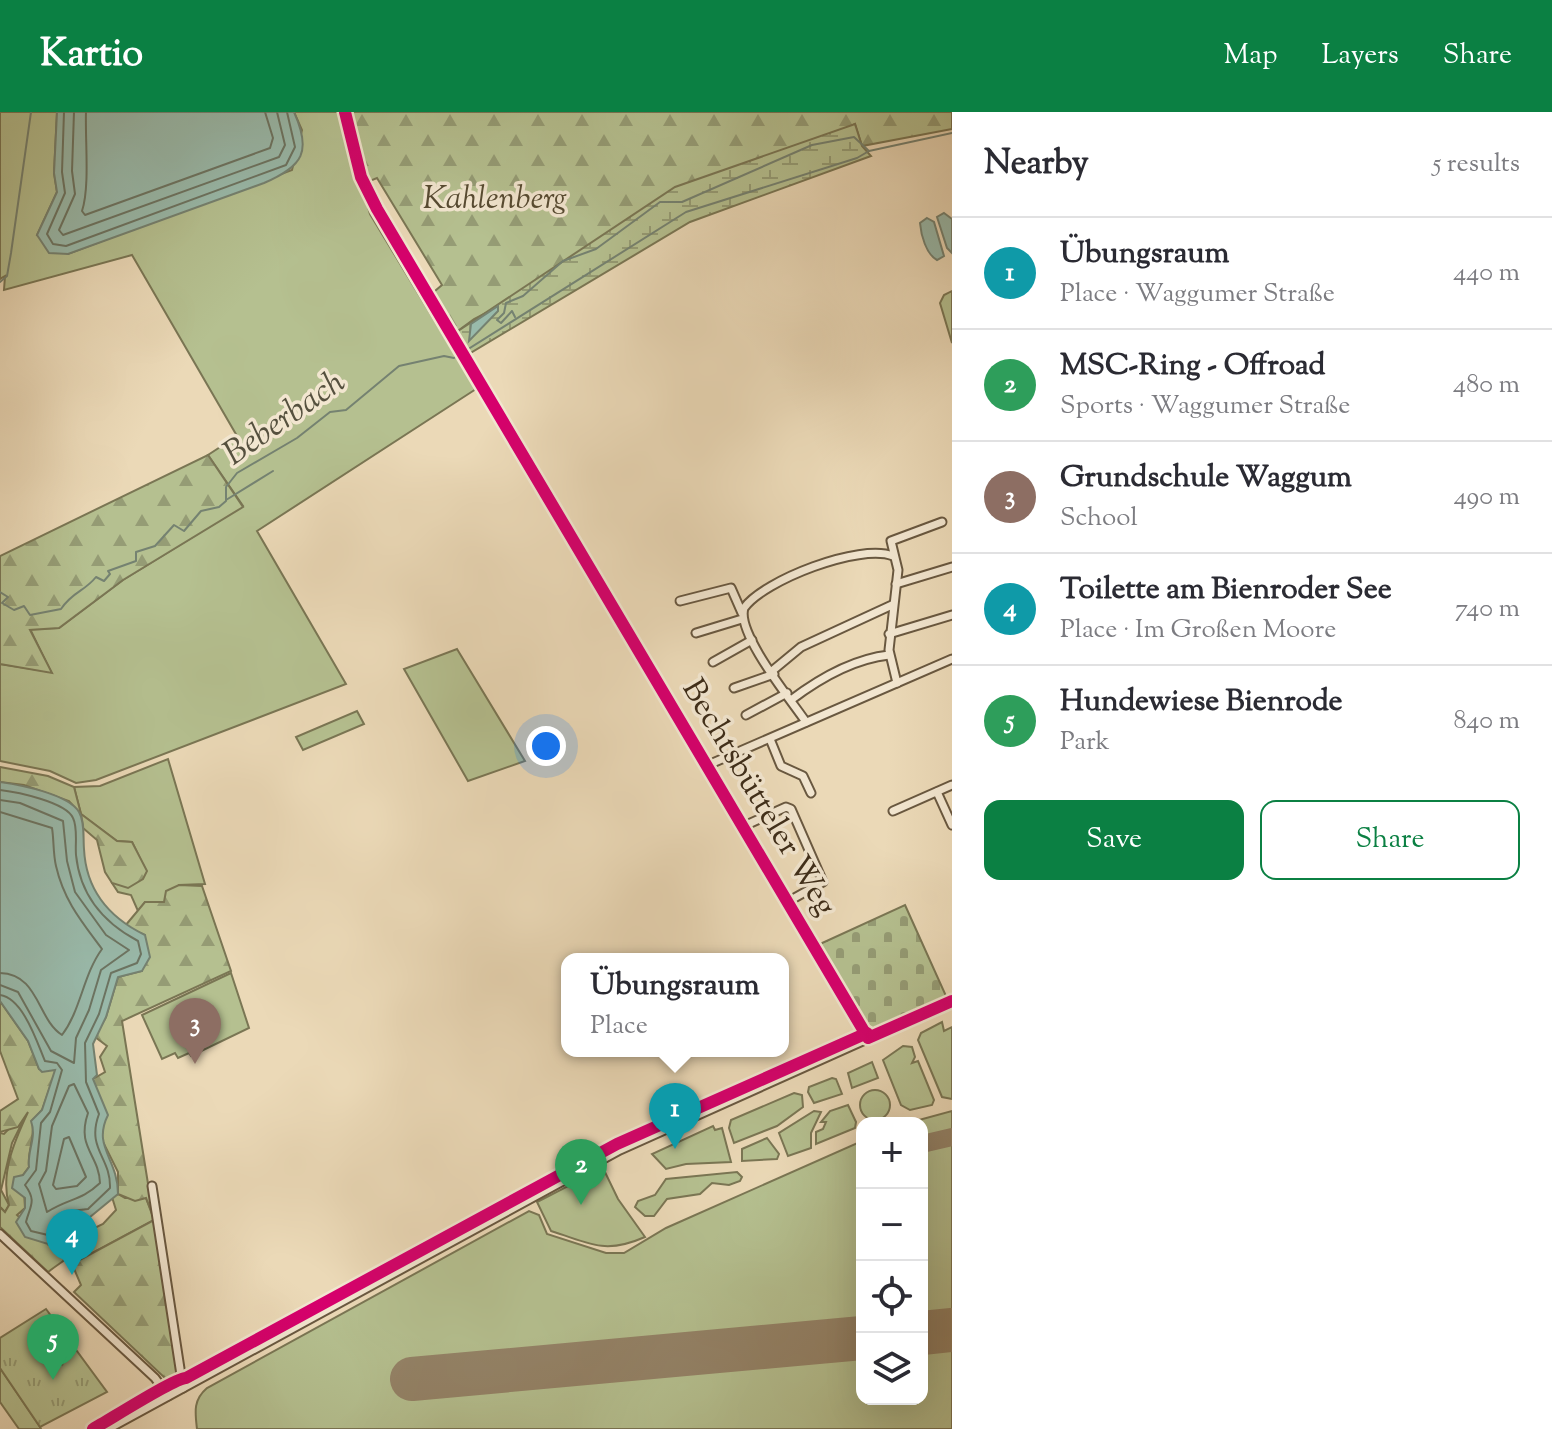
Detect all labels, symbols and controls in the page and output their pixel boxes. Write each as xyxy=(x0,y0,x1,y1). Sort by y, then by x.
text: Kartio xyxy=(40,29,143,83)
text: Map xyxy=(1224,36,1277,76)
text: Layers xyxy=(1321,36,1399,76)
text: Share xyxy=(1443,36,1512,76)
text: Nearby xyxy=(984,140,1089,189)
text: 5 results xyxy=(1432,146,1520,183)
park label: Kahlenberg xyxy=(423,177,567,223)
text: Übungsraum xyxy=(1060,233,1229,276)
text: 1 xyxy=(1006,255,1014,292)
text: 440 m xyxy=(1453,255,1520,292)
text: Place · Waggumer Straße xyxy=(1060,276,1335,313)
text: MSC-Ring - Offroad xyxy=(1060,345,1325,388)
water label: Beberbach xyxy=(214,359,356,479)
text: 2 xyxy=(1004,367,1016,404)
text: 480 m xyxy=(1453,367,1520,404)
text: Sports · Waggumer Straße xyxy=(1060,388,1350,425)
text: Grundschule Waggum xyxy=(1060,457,1352,500)
text: 3 xyxy=(1005,479,1015,516)
text: 490 m xyxy=(1454,479,1520,516)
text: School xyxy=(1060,500,1138,537)
text: Toilette am Bienroder See xyxy=(1060,569,1392,612)
text: 4 xyxy=(1003,591,1017,628)
text: 740 m xyxy=(1455,591,1520,628)
text: Place · Im Großen Moore xyxy=(1060,612,1336,649)
street label: Bechtsbütteler Weg xyxy=(669,671,847,925)
text: Hundewiese Bienrode xyxy=(1060,681,1343,724)
text: 5 xyxy=(1006,703,1014,740)
text: 840 m xyxy=(1454,703,1520,740)
text: Park xyxy=(1060,724,1110,761)
your location xyxy=(526,726,566,766)
button: Save xyxy=(984,800,1244,880)
button: Share xyxy=(1260,800,1520,880)
popup xyxy=(561,953,789,1057)
text: Übungsraum xyxy=(590,965,760,1008)
pin: 3 xyxy=(169,998,221,1064)
text: Place xyxy=(590,1008,648,1045)
pin: 1 xyxy=(649,1083,701,1149)
map controls xyxy=(856,1117,928,1405)
button: + xyxy=(856,1117,928,1189)
pin: 2 xyxy=(555,1139,607,1205)
button: − xyxy=(856,1189,928,1261)
pin: 4 xyxy=(46,1209,98,1275)
button: locate xyxy=(856,1261,928,1333)
pin: 5 xyxy=(27,1314,79,1380)
button: layers xyxy=(856,1333,928,1405)

